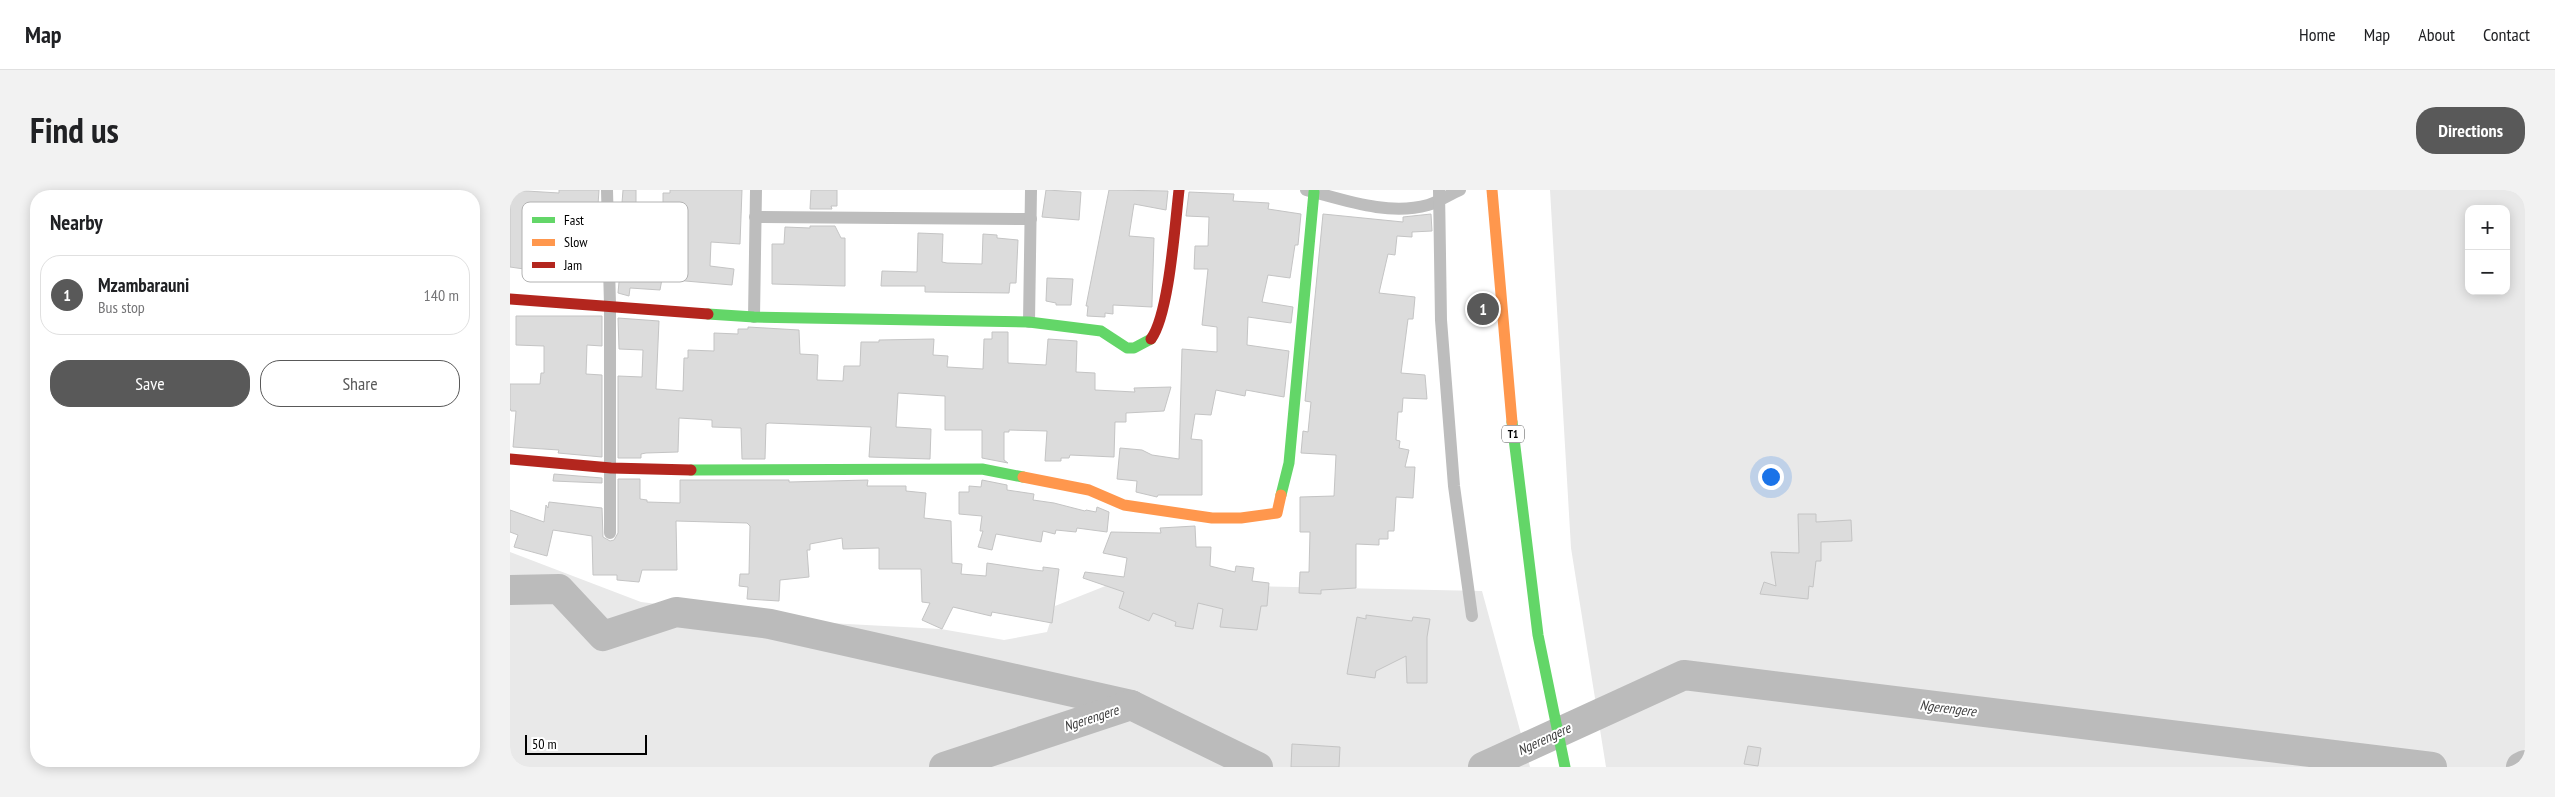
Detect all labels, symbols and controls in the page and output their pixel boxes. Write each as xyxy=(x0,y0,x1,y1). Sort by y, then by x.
text: Map xyxy=(25,19,62,50)
text: Home xyxy=(2299,23,2336,46)
text: Map xyxy=(2364,23,2390,46)
text: About xyxy=(2418,23,2455,46)
text: Contact xyxy=(2483,23,2530,46)
text: Find us xyxy=(30,107,119,153)
button: Directions xyxy=(2416,107,2525,154)
legend xyxy=(522,202,688,282)
map controls xyxy=(2465,205,2510,295)
button: + xyxy=(2465,205,2510,250)
text: Nearby xyxy=(50,209,103,236)
text: Fast xyxy=(564,211,584,229)
text: Slow xyxy=(564,233,588,251)
button: − xyxy=(2465,250,2510,295)
text: Jam xyxy=(563,256,582,274)
text: Mzambarauni xyxy=(98,273,189,297)
text: 1 xyxy=(63,285,71,305)
text: 140 m xyxy=(424,285,459,305)
pin: 1 xyxy=(1467,290,1499,328)
text: Bus stop xyxy=(98,297,145,317)
button: Save xyxy=(50,360,250,407)
button: Share xyxy=(260,360,460,407)
road number: T1 xyxy=(1502,425,1524,442)
your location xyxy=(1758,464,1784,490)
water label: Ngerengere xyxy=(1919,696,1978,721)
water label: Ngerengere xyxy=(1061,700,1122,735)
water label: Ngerengere xyxy=(1515,718,1575,759)
scale bar xyxy=(525,732,648,755)
text: 50 m xyxy=(532,735,557,753)

